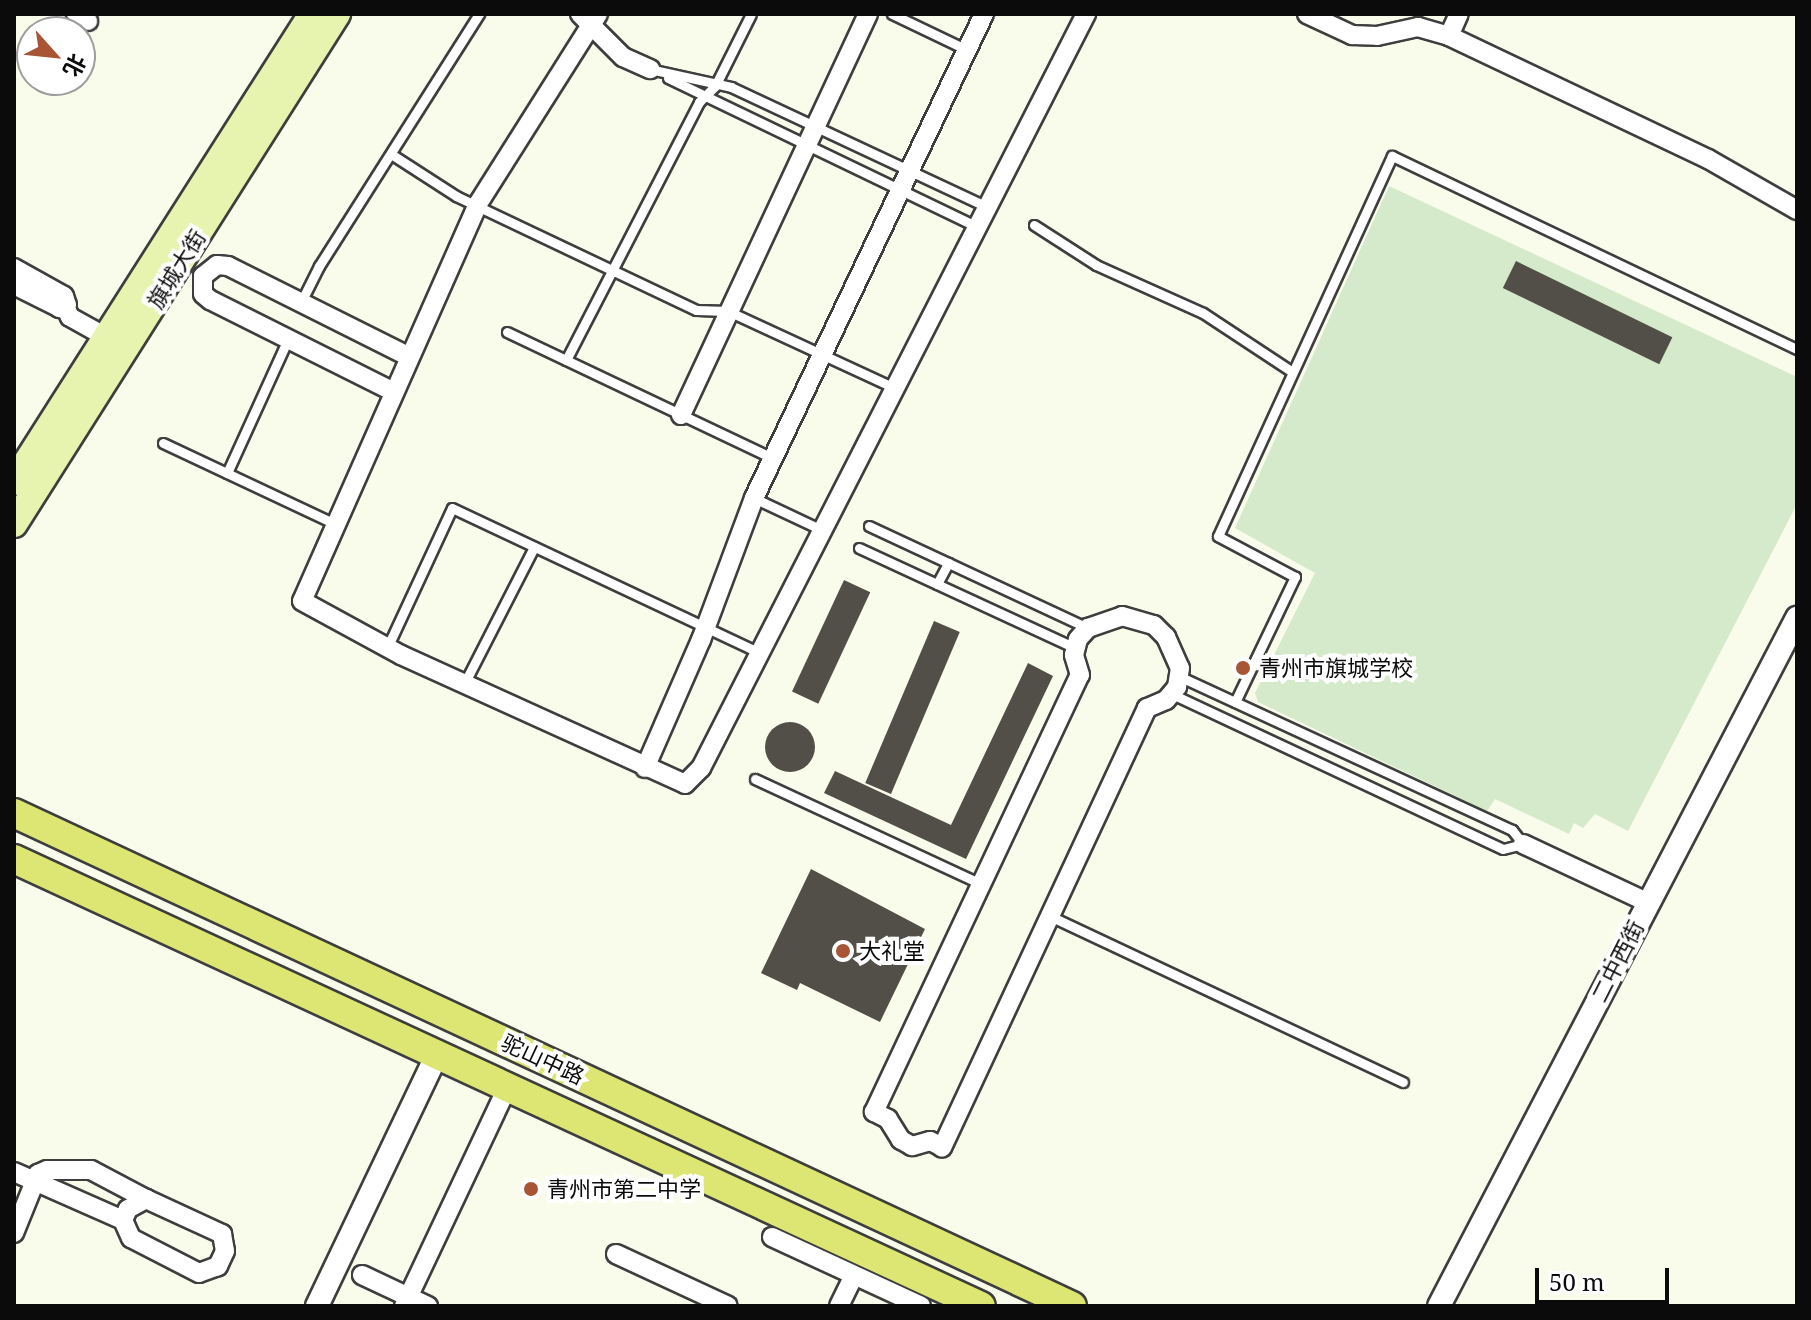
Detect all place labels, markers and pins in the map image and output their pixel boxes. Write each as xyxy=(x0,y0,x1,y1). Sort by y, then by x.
place label: 青州市旗城学校 xyxy=(1259,655,1413,681)
marker: 青州市旗城学校 xyxy=(1234,659,1252,677)
place label: 大礼堂 xyxy=(859,938,925,964)
marker: 大礼堂 xyxy=(834,942,852,960)
place label: 青州市第二中学 xyxy=(547,1176,701,1202)
marker: 青州市第二中学 xyxy=(522,1180,540,1198)

